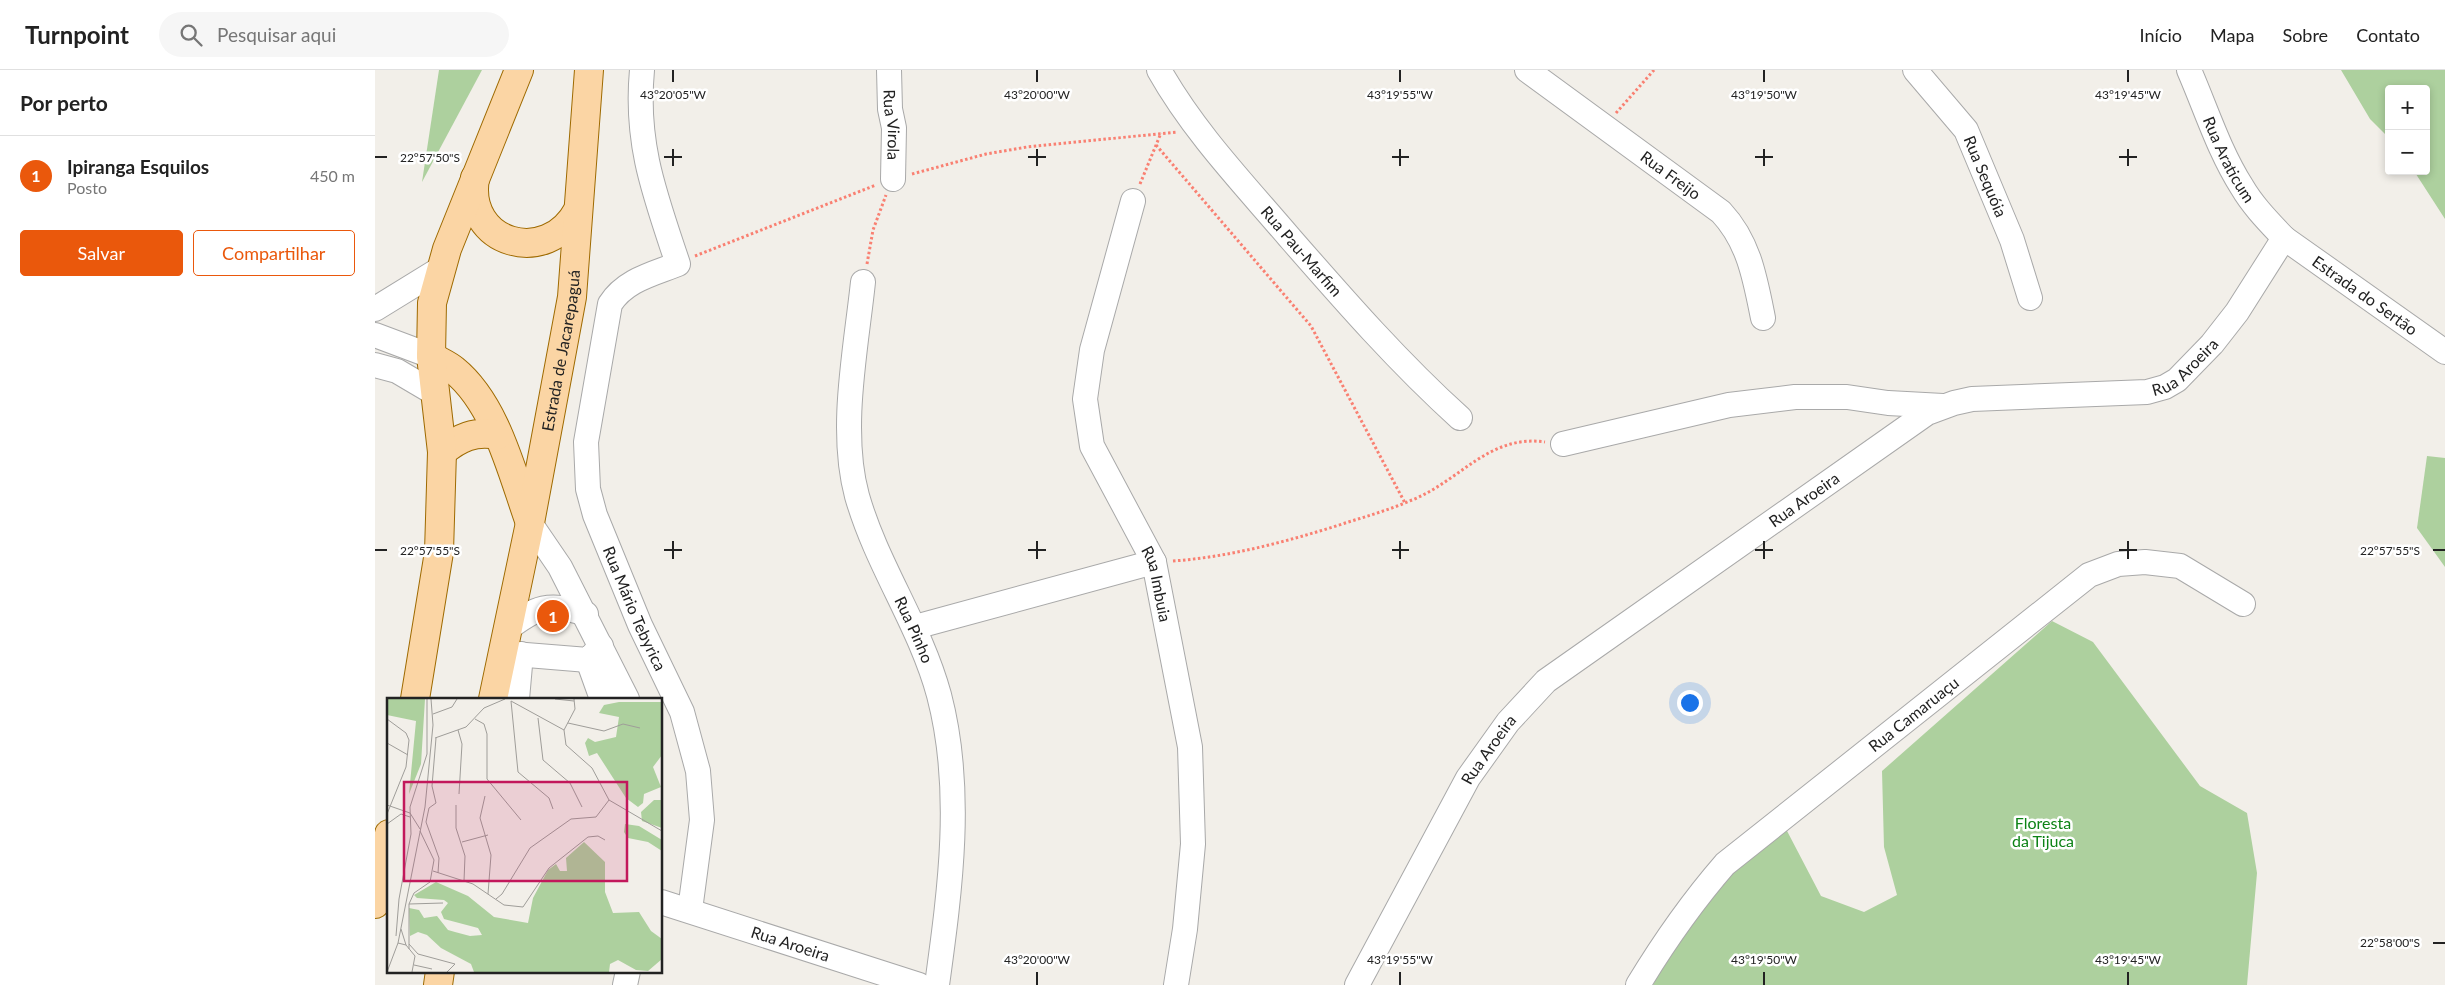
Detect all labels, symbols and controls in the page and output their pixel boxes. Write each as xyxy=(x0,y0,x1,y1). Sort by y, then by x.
search box xyxy=(159,12,509,57)
text: Turnpoint xyxy=(25,20,129,49)
icon: search xyxy=(177,21,205,49)
text: Pesquisar aqui xyxy=(217,23,336,46)
text: Início xyxy=(2140,24,2182,46)
text: Mapa xyxy=(2210,24,2254,46)
text: Sobre xyxy=(2282,24,2328,46)
text: Contato xyxy=(2356,24,2420,46)
map controls xyxy=(2385,85,2430,175)
button: + xyxy=(2385,85,2430,130)
text: 43°20'05"W xyxy=(640,87,707,102)
text: 43°20'00"W xyxy=(1004,87,1071,102)
text: 43°19'55"W xyxy=(1367,87,1434,102)
text: 43°19'50"W xyxy=(1731,87,1798,102)
text: 43°19'45"W xyxy=(2095,87,2162,102)
street label: Rua Virola xyxy=(881,89,904,160)
text: Por perto xyxy=(20,90,108,115)
street label: Rua Araticum xyxy=(2200,113,2259,206)
button: − xyxy=(2385,130,2430,175)
street label: Rua Sequóia xyxy=(1960,133,2011,220)
street label: Rua Freijo xyxy=(1637,146,1705,203)
text: 22°57'50"S xyxy=(400,150,460,165)
text: Ipiranga Esquilos xyxy=(67,155,209,178)
text: 1 xyxy=(31,166,41,185)
text: 450 m xyxy=(310,166,355,185)
text: Posto xyxy=(67,178,107,197)
street label: Rua Pau-Marfim xyxy=(1257,202,1347,300)
button: Salvar xyxy=(20,230,183,276)
button: Compartilhar xyxy=(193,230,355,276)
street label: Estrada do Sertão xyxy=(2309,251,2421,339)
street label: Estrada de Jacarepaguá xyxy=(537,269,583,433)
street label: Rua Aroeira xyxy=(2150,335,2222,399)
street label: Rua Aroeira xyxy=(1765,468,1842,530)
street label: Rua Imbuia xyxy=(1138,542,1175,623)
text: 22°57'55"S xyxy=(400,543,460,558)
street label: Rua Mário Tebyrica xyxy=(600,543,671,673)
text: 22°57'55"S xyxy=(2360,543,2420,558)
street label: Rua Pinho xyxy=(891,593,938,666)
pin: 1 xyxy=(537,597,569,635)
street label: Rua Camaruaçu xyxy=(1864,672,1962,755)
your location xyxy=(1677,690,1703,716)
inset map xyxy=(387,698,663,972)
street label: Rua Aroeira xyxy=(1457,710,1519,787)
park label: Floresta da Tijuca xyxy=(2012,813,2074,850)
street label: Rua Aroeira xyxy=(749,922,832,965)
text: 22°58'00"S xyxy=(2360,935,2420,950)
text: 43°20'00"W xyxy=(1004,952,1071,967)
text: 43°19'55"W xyxy=(1367,952,1434,967)
text: 43°19'50"W xyxy=(1731,952,1798,967)
text: 43°19'45"W xyxy=(2095,952,2162,967)

